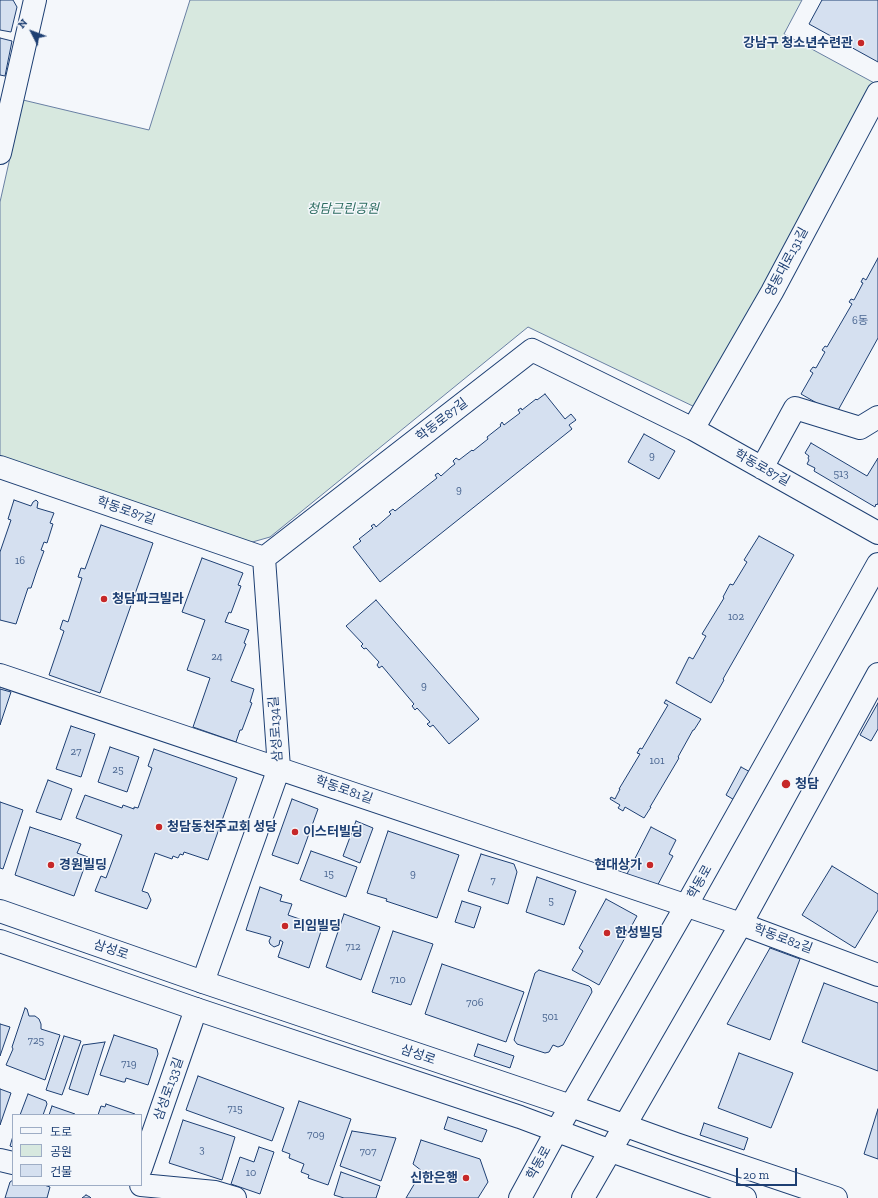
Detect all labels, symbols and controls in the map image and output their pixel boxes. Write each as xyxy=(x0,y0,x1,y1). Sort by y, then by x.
north arrow xyxy=(12,12,52,52)
text: N xyxy=(15,16,30,31)
place label: 강남구 청소년수련관 xyxy=(743,35,853,51)
marker: 강남구 청소년수련관 xyxy=(856,38,866,48)
park label: 청담근린공원 xyxy=(307,201,379,217)
street label: 영동대로131길 xyxy=(762,225,812,299)
house number: 6동 xyxy=(852,314,868,328)
street label: 학동로87길 xyxy=(413,395,471,445)
street label: 학동로87길 xyxy=(732,446,792,490)
house number: 9 xyxy=(649,449,655,463)
house number: 513 xyxy=(833,467,849,481)
house number: 9 xyxy=(456,483,462,497)
street label: 학동로87길 xyxy=(95,494,157,528)
house number: 16 xyxy=(15,554,25,568)
place label: 청담파크빌라 xyxy=(112,591,184,607)
marker: 청담파크빌라 xyxy=(99,594,109,604)
house number: 102 xyxy=(728,610,744,624)
house number: 24 xyxy=(211,650,223,664)
house number: 9 xyxy=(421,679,427,693)
street label: 삼성로134길 xyxy=(266,695,286,763)
house number: 27 xyxy=(71,745,81,759)
house number: 101 xyxy=(650,754,664,768)
house number: 25 xyxy=(112,763,124,777)
street label: 학동로81길 xyxy=(313,773,375,807)
place label: 청담 xyxy=(795,776,819,792)
marker: 청담 xyxy=(780,778,792,790)
place label: 청담동천주교회 성당 xyxy=(167,819,277,835)
marker: 청담동천주교회 성당 xyxy=(154,822,164,832)
place label: 이스터빌딩 xyxy=(303,824,363,840)
marker: 이스터빌딩 xyxy=(290,827,300,837)
place label: 경원빌딩 xyxy=(59,857,107,873)
place label: 현대상가 xyxy=(594,857,642,873)
marker: 경원빌딩 xyxy=(46,860,56,870)
marker: 현대상가 xyxy=(645,860,655,870)
street label: 학동로 xyxy=(684,863,716,901)
house number: 15 xyxy=(324,867,334,881)
house number: 9 xyxy=(410,867,416,881)
house number: 7 xyxy=(490,874,496,888)
house number: 5 xyxy=(548,894,554,908)
place label: 리임빌딩 xyxy=(293,918,341,934)
marker: 리임빌딩 xyxy=(280,921,290,931)
street label: 학동로82길 xyxy=(751,921,815,957)
place label: 한성빌딩 xyxy=(615,925,663,941)
marker: 한성빌딩 xyxy=(602,928,612,938)
street label: 삼성로 xyxy=(91,937,131,963)
house number: 712 xyxy=(345,940,361,954)
house number: 710 xyxy=(390,973,406,987)
house number: 706 xyxy=(466,996,484,1010)
house number: 501 xyxy=(542,1010,558,1024)
house number: 725 xyxy=(28,1034,44,1048)
street label: 삼성로 xyxy=(398,1042,438,1068)
street label: 삼성로133길 xyxy=(151,1055,187,1123)
house number: 719 xyxy=(121,1057,137,1071)
house number: 715 xyxy=(227,1102,243,1116)
legend xyxy=(12,1114,142,1186)
text: 도로 xyxy=(50,1125,72,1139)
house number: 709 xyxy=(307,1128,325,1142)
house number: 3 xyxy=(199,1143,205,1157)
street label: 학동로 xyxy=(523,1144,555,1182)
text: 공원 xyxy=(50,1145,72,1159)
house number: 707 xyxy=(360,1145,376,1159)
scale bar xyxy=(738,1160,799,1186)
text: 건물 xyxy=(50,1165,72,1179)
house number: 10 xyxy=(246,1166,256,1180)
text: 20 m xyxy=(743,1168,769,1182)
place label: 신한은행 xyxy=(410,1170,458,1186)
marker: 신한은행 xyxy=(461,1173,471,1183)

